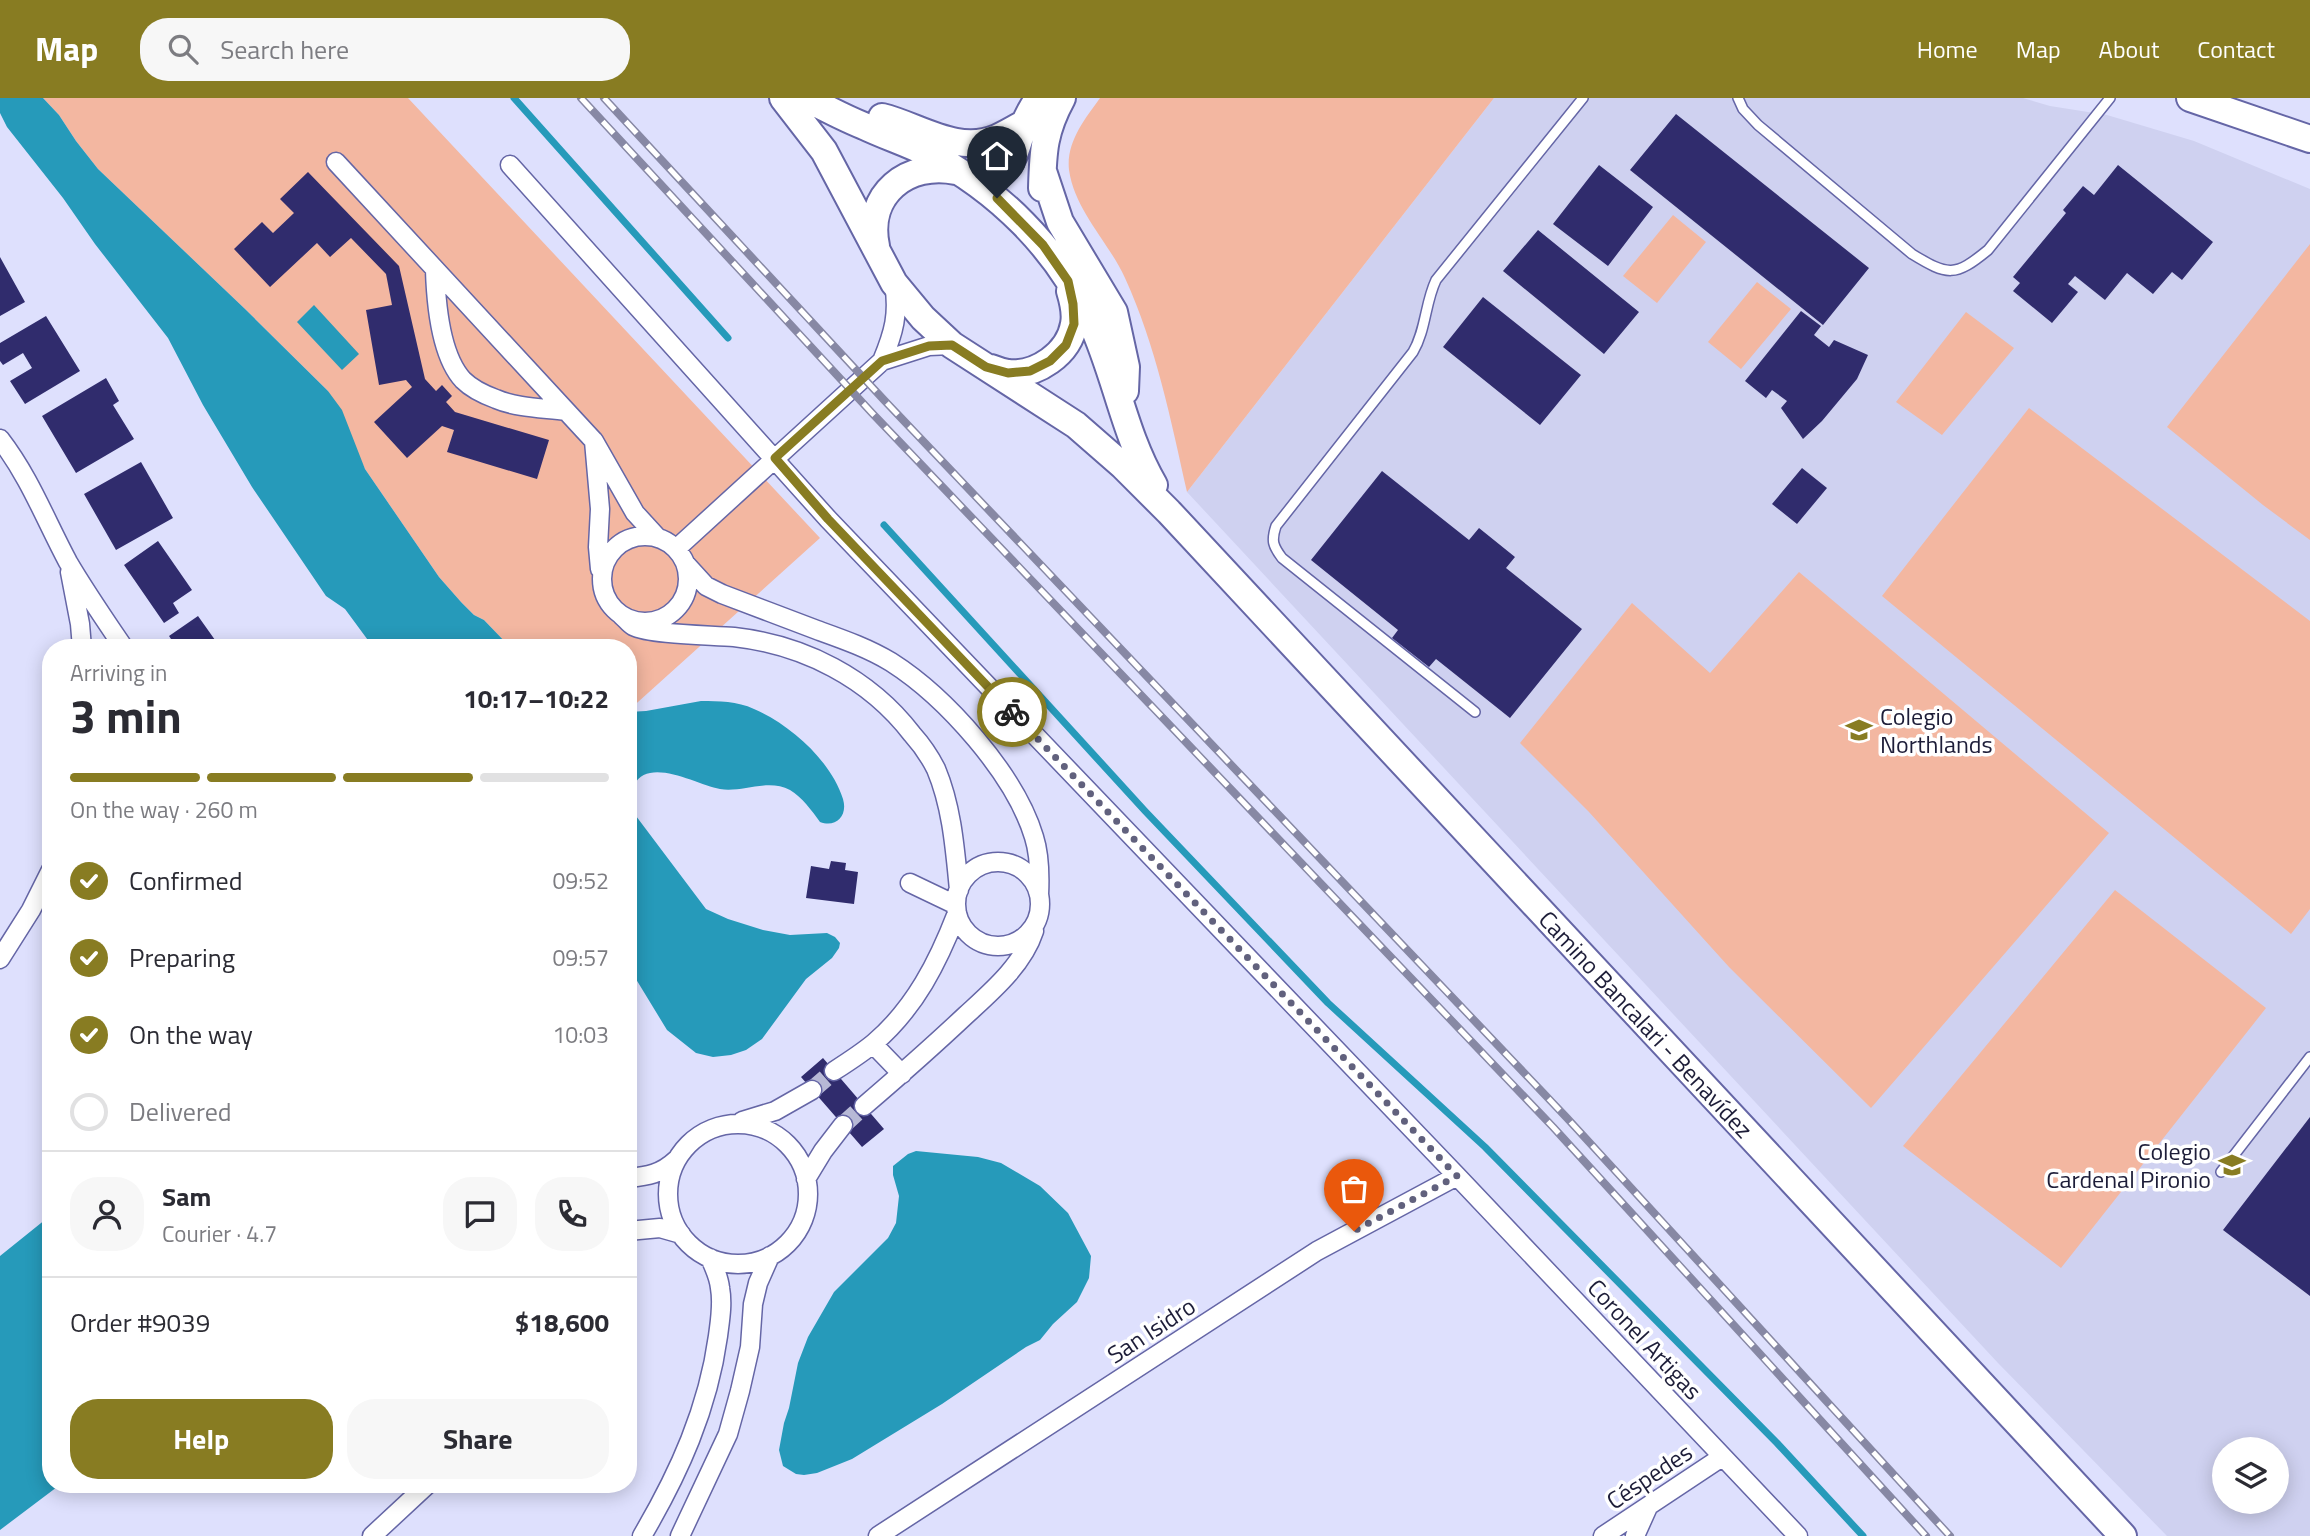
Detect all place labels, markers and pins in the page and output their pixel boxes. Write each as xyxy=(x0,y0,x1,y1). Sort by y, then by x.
pin xyxy=(967,126,1027,198)
place label: Colegio Northlands xyxy=(1880,698,1993,762)
school or university icon: Colegio Northlands xyxy=(1844,715,1874,745)
place label: Colegio Cardenal Pironio xyxy=(2046,1133,2211,1197)
school or university icon: Colegio Cardenal Pironio xyxy=(2217,1150,2247,1180)
pin xyxy=(1324,1159,1384,1231)

